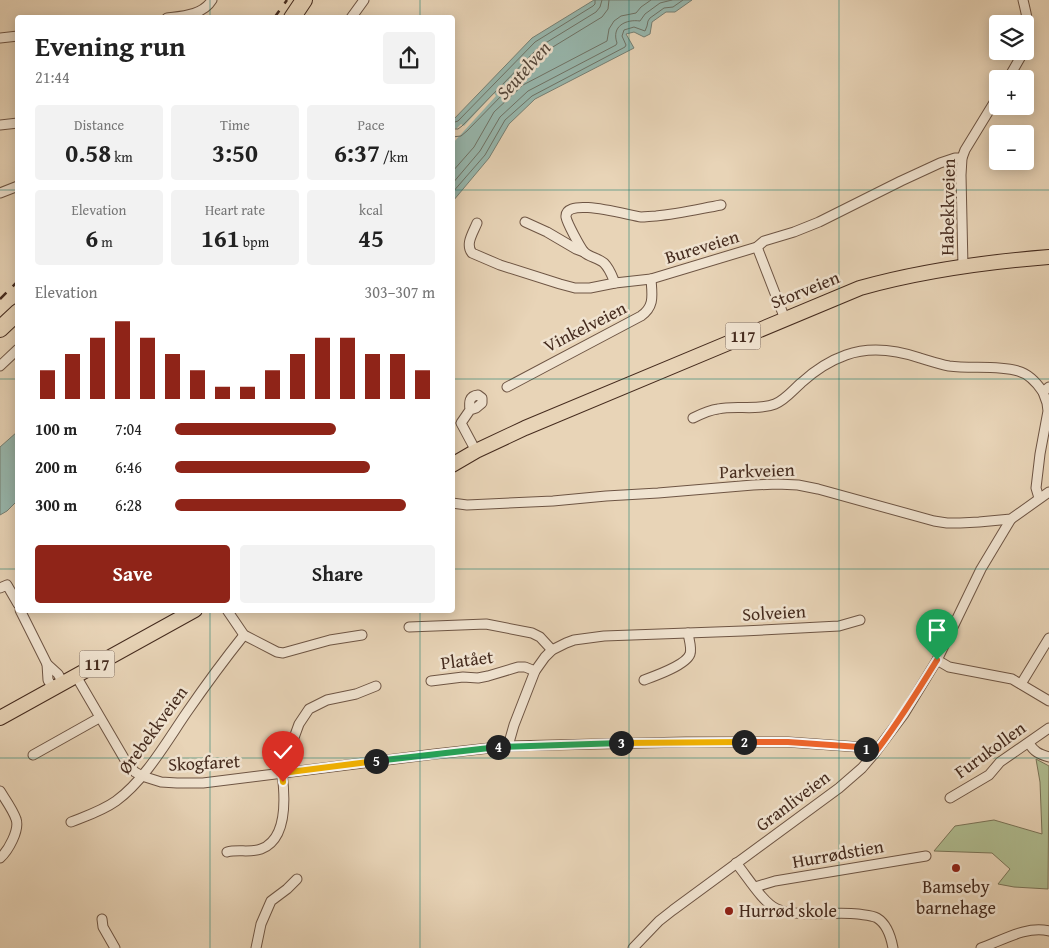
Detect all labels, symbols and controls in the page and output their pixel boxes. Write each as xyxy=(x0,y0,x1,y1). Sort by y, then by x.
map controls xyxy=(989,15,1034,170)
button: layers xyxy=(989,15,1034,60)
text: Evening run xyxy=(35,25,186,66)
button: share xyxy=(383,32,435,84)
water label: Seutelven xyxy=(489,34,557,105)
text: 21:44 xyxy=(35,65,70,89)
button: + xyxy=(989,70,1034,115)
text: Distance xyxy=(74,115,124,135)
text: Time xyxy=(220,115,250,135)
text: Pace xyxy=(358,115,384,135)
button: − xyxy=(989,125,1034,170)
text: 0.58 xyxy=(65,135,111,171)
text: 3:50 xyxy=(212,135,258,171)
text: 6:37 xyxy=(334,135,380,171)
text: km xyxy=(111,147,133,167)
text: /km xyxy=(380,147,408,167)
street label: Habekkveien xyxy=(933,158,962,256)
text: Elevation xyxy=(72,200,126,220)
text: Heart rate xyxy=(205,200,265,220)
text: kcal xyxy=(359,200,383,220)
text: 6 xyxy=(85,220,98,256)
text: 161 xyxy=(201,220,240,256)
text: 45 xyxy=(358,220,384,256)
street label: Bureveien xyxy=(662,222,742,271)
text: m xyxy=(98,232,113,252)
text: bpm xyxy=(240,232,269,252)
street label: Storveien xyxy=(766,263,843,316)
text: Elevation xyxy=(35,280,98,304)
text: 303–307 m xyxy=(365,280,435,304)
street label: Vinkelveien xyxy=(539,294,631,359)
road number: 117 xyxy=(726,322,760,350)
text: 100 m xyxy=(35,417,77,441)
text: 7:04 xyxy=(115,417,142,441)
text: 200 m xyxy=(35,455,77,479)
text: 6:46 xyxy=(115,455,142,479)
street label: Parkveien xyxy=(719,456,795,485)
text: 300 m xyxy=(35,493,77,517)
text: 6:28 xyxy=(115,493,142,517)
button: Save xyxy=(35,545,230,603)
button: Share xyxy=(240,545,435,603)
street label: Solveien xyxy=(741,597,806,628)
pin xyxy=(916,609,958,660)
icon: arrive xyxy=(923,616,951,644)
street label: Platået xyxy=(439,643,495,676)
road number: 117 xyxy=(80,651,114,678)
street label: Ørebekkveien xyxy=(111,680,194,779)
street label: Furukollen xyxy=(948,714,1031,785)
pin: 3 xyxy=(608,730,634,756)
pin: 2 xyxy=(732,730,756,754)
pin xyxy=(262,731,304,782)
text: 2 xyxy=(741,732,748,752)
text: 3 xyxy=(618,733,625,753)
pin: 4 xyxy=(486,734,510,760)
pin: 1 xyxy=(854,736,878,762)
text: 4 xyxy=(495,737,502,757)
icon: check xyxy=(269,738,297,766)
text: 1 xyxy=(863,739,870,759)
street label: Skogfaret xyxy=(167,747,241,778)
pin: 5 xyxy=(364,748,388,774)
text: 5 xyxy=(373,751,380,771)
street label: Granliveien xyxy=(750,764,836,838)
street label: Hurrødstien xyxy=(790,832,886,875)
marker: Bamseby barnehage xyxy=(950,862,962,874)
place label: Bamseby barnehage xyxy=(916,873,996,921)
place label: Hurrød skole xyxy=(739,897,837,924)
marker: Hurrød skole xyxy=(723,905,735,917)

